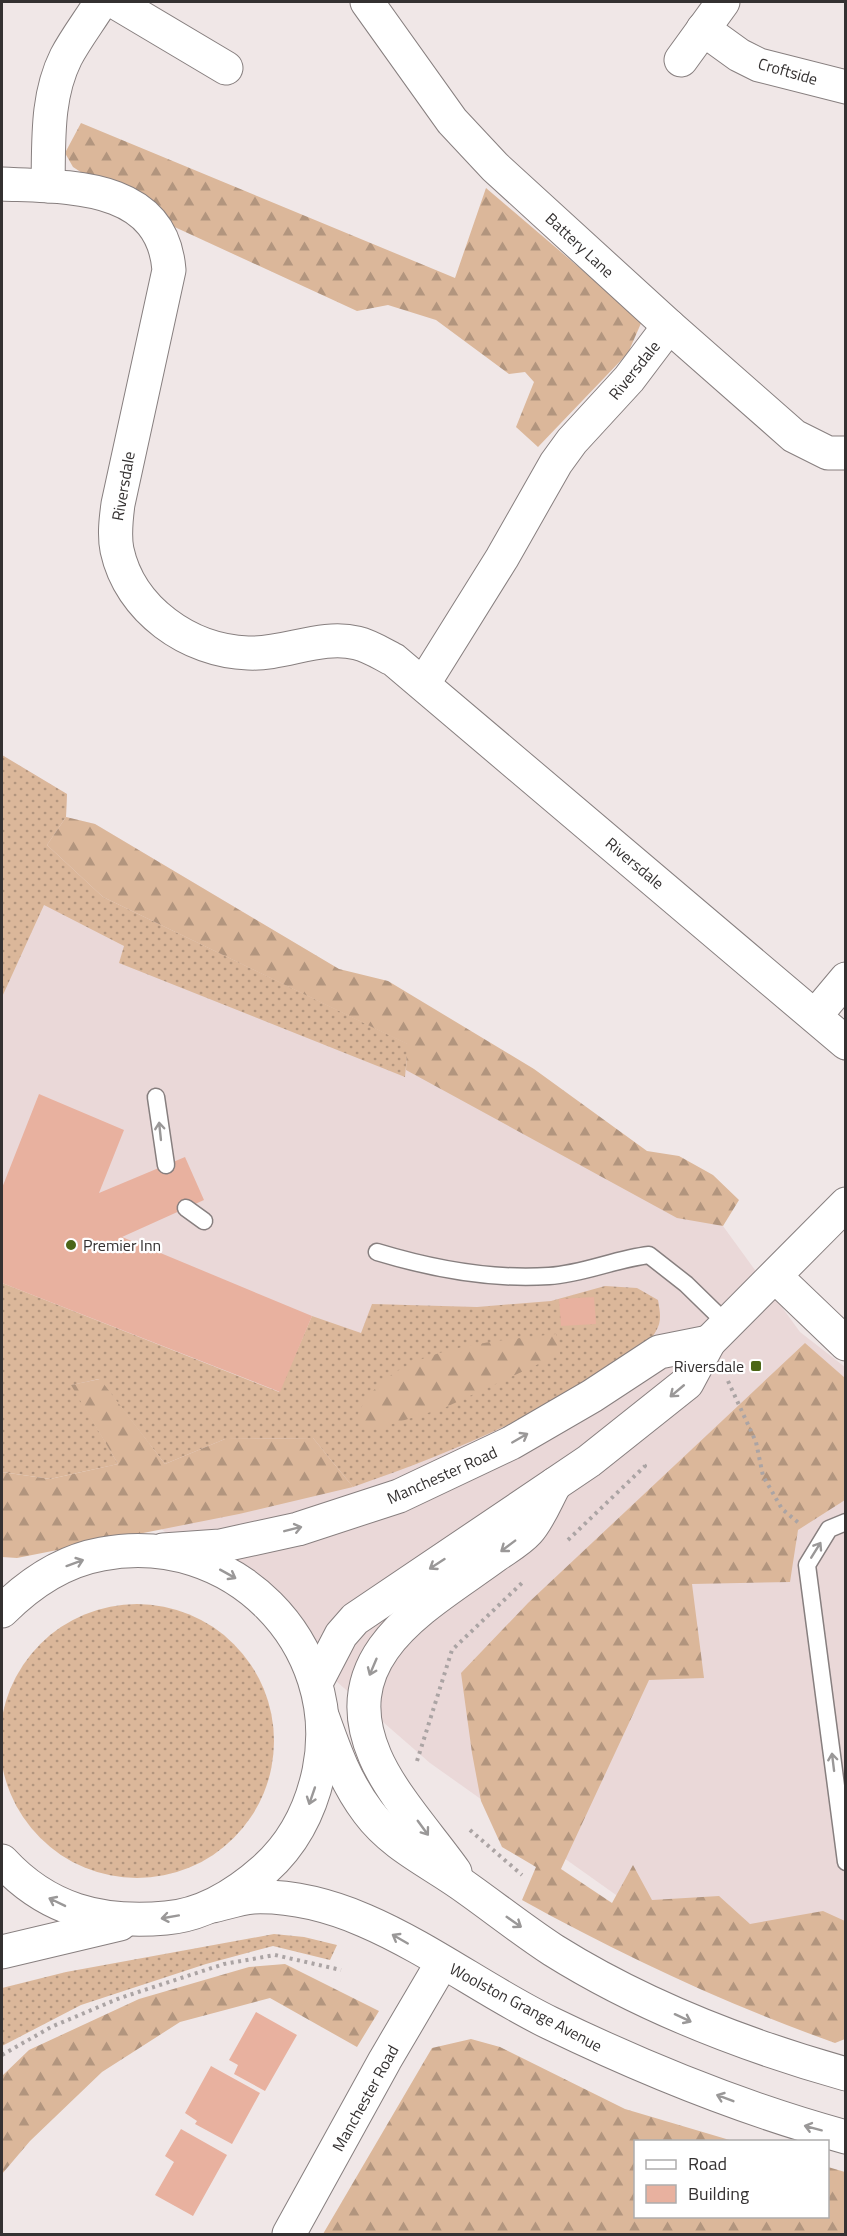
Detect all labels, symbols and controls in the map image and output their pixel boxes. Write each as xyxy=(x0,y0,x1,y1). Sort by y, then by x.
street label: Croftside xyxy=(755,51,821,91)
street label: Battery Lane xyxy=(540,207,620,283)
street label: Riversdale xyxy=(603,335,665,405)
street label: Riversdale xyxy=(105,449,141,523)
street label: Riversdale xyxy=(600,831,670,895)
one-way arrow xyxy=(154,1122,165,1142)
place label: Premier Inn xyxy=(83,1233,161,1257)
marker: Premier Inn xyxy=(64,1238,78,1252)
place label: Riversdale xyxy=(674,1354,744,1378)
marker: Riversdale xyxy=(749,1359,763,1373)
one-way arrow xyxy=(670,1384,686,1397)
one-way arrow xyxy=(511,1432,528,1444)
street label: Manchester Road xyxy=(383,1440,501,1510)
one-way arrow xyxy=(284,1523,303,1535)
one-way arrow xyxy=(501,1540,517,1552)
one-way arrow xyxy=(810,1542,822,1559)
one-way arrow xyxy=(65,1556,84,1567)
one-way arrow xyxy=(429,1558,446,1570)
one-way arrow xyxy=(219,1568,236,1580)
one-way arrow xyxy=(367,1657,378,1676)
one-way arrow xyxy=(827,1753,838,1772)
one-way arrow xyxy=(306,1786,317,1805)
one-way arrow xyxy=(417,1820,429,1836)
one-way arrow xyxy=(49,1895,67,1907)
one-way arrow xyxy=(161,1912,181,1923)
one-way arrow xyxy=(505,1916,521,1928)
one-way arrow xyxy=(392,1933,409,1945)
street label: Woolston Grange Avenue xyxy=(445,1957,607,2057)
one-way arrow xyxy=(674,2012,692,2024)
street label: Manchester Road xyxy=(326,2040,404,2156)
one-way arrow xyxy=(717,2092,735,2103)
one-way arrow xyxy=(804,2122,823,2133)
legend xyxy=(634,2140,829,2218)
text: Road xyxy=(688,2150,727,2177)
text: Building xyxy=(688,2180,749,2207)

